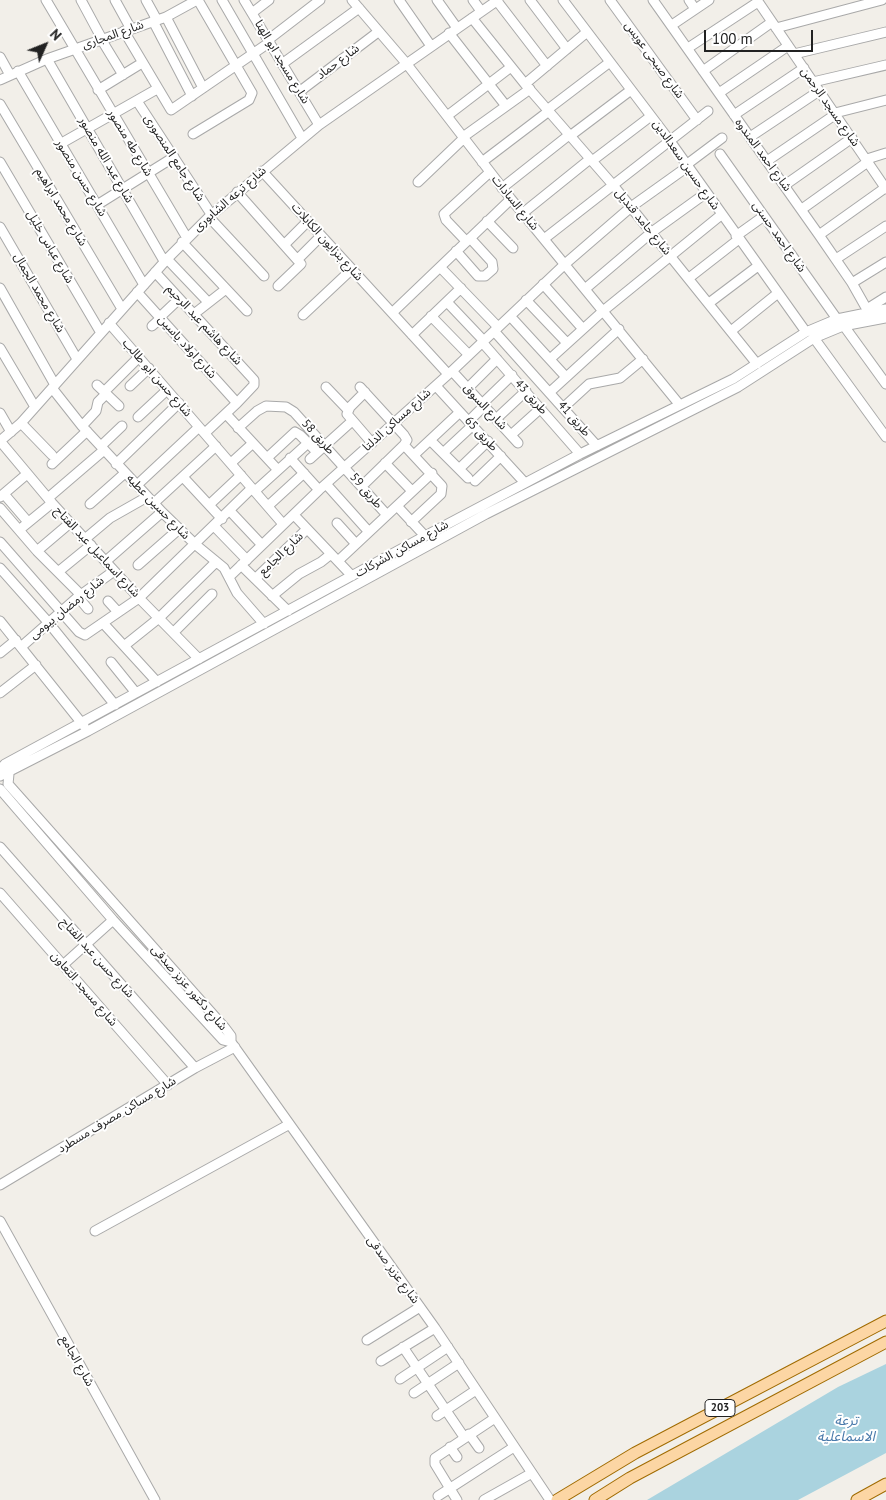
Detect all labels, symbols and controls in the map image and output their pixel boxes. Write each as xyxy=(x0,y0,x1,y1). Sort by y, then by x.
street label: شارع المجارى xyxy=(80,18,146,52)
street label: شارع مسجد ابو الهنا xyxy=(251,18,313,106)
street label: شارع صبحى عويس xyxy=(621,19,687,101)
north arrow xyxy=(20,20,70,70)
scale bar xyxy=(706,20,815,52)
text: N xyxy=(46,25,65,44)
text: 100 m xyxy=(712,29,753,48)
street label: شارع حماد xyxy=(314,41,362,83)
street label: شارع مسجد الرحمن xyxy=(797,65,863,149)
street label: شارع طه منصور xyxy=(104,107,156,179)
street label: شارع جامع المنصورى xyxy=(141,112,207,204)
street label: شارع عبد الله منصور xyxy=(76,114,136,206)
street label: شارع احمد المندوه xyxy=(732,116,794,194)
street label: شارع حسين سعدالدين xyxy=(649,117,723,213)
street label: شارع حسن منصور xyxy=(52,137,110,219)
street label: شارع ترعه الشابورى xyxy=(191,163,269,235)
street label: شارع محمد ابراهيم xyxy=(32,165,90,249)
street label: شارع السادات xyxy=(488,173,542,233)
street label: شارع حامد قنديل xyxy=(612,186,674,258)
street label: شارع احمد حسنى xyxy=(749,199,809,275)
street label: شارع بنزايون الكابلات xyxy=(288,200,366,284)
street label: شارع عباس خليل xyxy=(23,208,77,286)
street label: شارع محمد الجمال xyxy=(10,251,68,335)
street label: شارع هاشم عبد الرحيم xyxy=(163,282,245,368)
street label: شارع اولاد ياسين xyxy=(155,312,219,382)
street label: شارع حسن ابو طالب xyxy=(119,336,195,420)
street label: طريق 43 xyxy=(512,377,550,417)
street label: شارع السوق xyxy=(460,381,510,433)
street label: شارع مساكن الدلتا xyxy=(360,386,434,454)
street label: طريق 41 xyxy=(555,398,593,440)
street label: طريق 65 xyxy=(461,414,501,454)
street label: طريق 58 xyxy=(299,417,337,457)
street label: طريق 59 xyxy=(347,470,385,512)
street label: شارع حسين عطيه xyxy=(123,471,193,543)
street label: شارع اسماعيل عبد الفتاح xyxy=(51,504,143,600)
street label: شارع مساكن الشركات xyxy=(353,517,451,581)
street label: شارع الجامع xyxy=(256,529,306,579)
street label: شارع رمضان بيومى xyxy=(27,574,107,642)
street label: شارع حسن عبد الفتاح xyxy=(57,915,137,1001)
street label: شارع دكتور عزيز صدقى xyxy=(148,942,230,1034)
street label: شارع مسجد التعاون xyxy=(48,949,120,1029)
street label: شارع مساكن مصرف مسطرد xyxy=(55,1074,179,1156)
street label: شارع عزيز صدقى xyxy=(364,1233,422,1307)
street label: شارع الجامع xyxy=(57,1333,97,1389)
road number: 203 xyxy=(705,1400,735,1416)
water label: ترعة الاسماعلية xyxy=(817,1413,875,1445)

